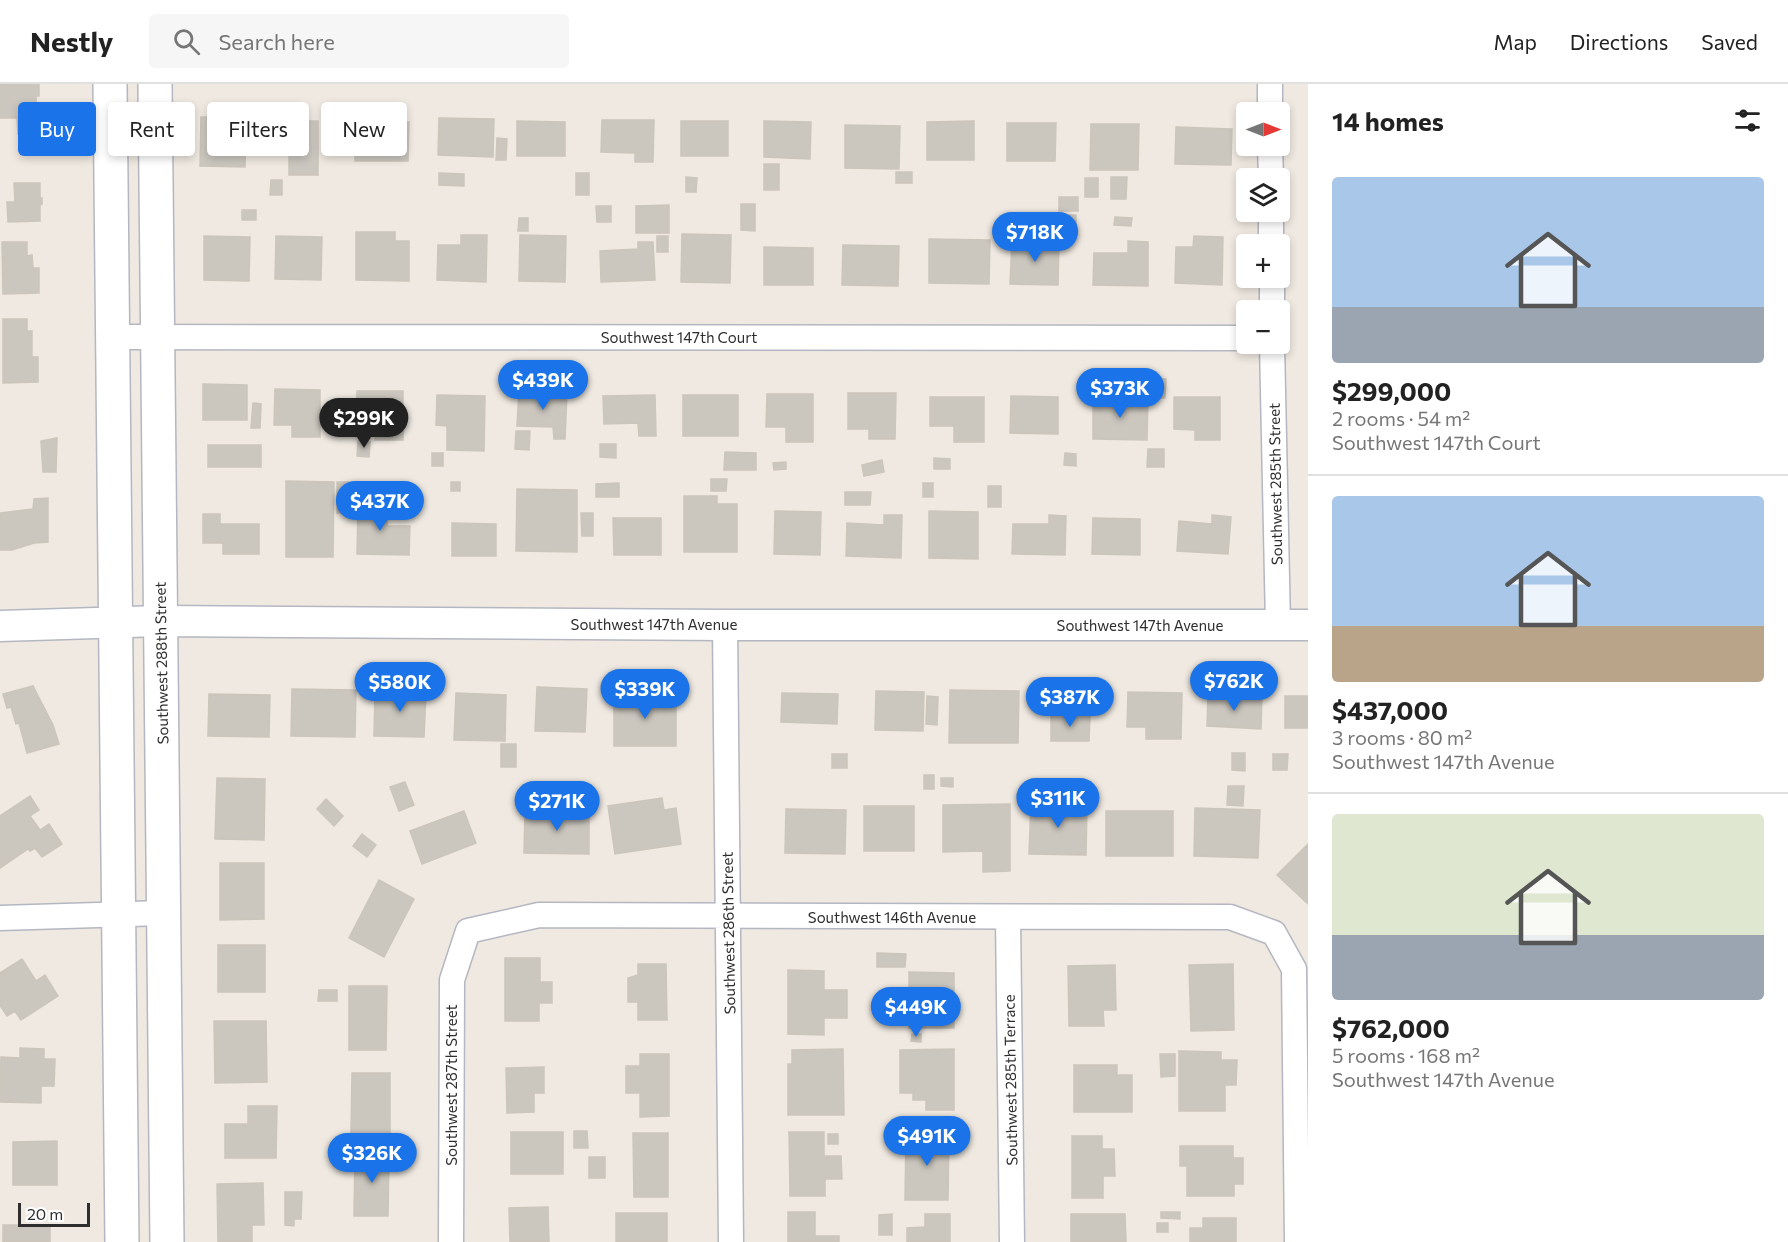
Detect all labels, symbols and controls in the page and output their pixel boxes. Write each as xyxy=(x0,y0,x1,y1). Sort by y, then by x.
search box xyxy=(149,14,569,68)
text: Nestly xyxy=(30,24,113,58)
icon: search xyxy=(170,25,203,58)
text: Search here xyxy=(218,28,335,55)
text: Map xyxy=(1494,29,1537,54)
text: Directions xyxy=(1570,29,1668,54)
text: Saved xyxy=(1701,29,1758,54)
chip: Buy xyxy=(18,102,96,156)
chip: Rent xyxy=(108,102,195,156)
chip: Filters xyxy=(207,102,309,156)
chip: New xyxy=(321,102,407,156)
north arrow xyxy=(1236,102,1290,156)
map controls xyxy=(1236,102,1290,354)
icon: filters xyxy=(1731,104,1764,137)
text: 14 homes xyxy=(1332,105,1444,136)
button: layers xyxy=(1236,168,1290,222)
pin: $718K xyxy=(993,212,1077,263)
icon: home xyxy=(1494,216,1602,324)
text: $718K xyxy=(1006,219,1064,243)
button: + xyxy=(1236,234,1290,288)
button: − xyxy=(1236,300,1290,354)
street label: Southwest 147th Court xyxy=(601,328,757,346)
pin: $439K xyxy=(501,360,585,411)
text: $439K xyxy=(512,367,574,391)
pin: $373K xyxy=(1078,368,1162,419)
text: $373K xyxy=(1090,375,1150,399)
text: $299,000 xyxy=(1332,375,1451,406)
pin: $299K xyxy=(322,398,406,449)
street label: Southwest 285th Street xyxy=(1265,403,1285,565)
text: $299K xyxy=(333,405,395,429)
text: 2 rooms · 54 m² xyxy=(1332,406,1470,430)
text: Southwest 147th Court xyxy=(1332,430,1541,454)
pin: $437K xyxy=(338,481,422,532)
text: $437K xyxy=(350,488,410,512)
icon: home xyxy=(1494,535,1602,643)
street label: Southwest 288th Street xyxy=(151,582,171,744)
street label: Southwest 147th Avenue xyxy=(571,615,737,633)
street label: Southwest 147th Avenue xyxy=(1057,616,1223,634)
pin: $762K xyxy=(1192,661,1276,712)
pin: $580K xyxy=(358,662,442,713)
text: $762K xyxy=(1204,668,1264,692)
text: $580K xyxy=(369,669,431,693)
pin: $339K xyxy=(603,669,687,720)
text: $339K xyxy=(615,676,675,700)
pin: $387K xyxy=(1028,677,1112,728)
text: $387K xyxy=(1040,684,1100,708)
text: $437,000 xyxy=(1332,694,1448,725)
text: 3 rooms · 80 m² xyxy=(1332,725,1472,749)
text: Southwest 147th Avenue xyxy=(1332,749,1554,773)
pin: $311K xyxy=(1016,778,1100,829)
pin: $271K xyxy=(515,781,599,832)
text: $311K xyxy=(1030,785,1086,809)
text: $271K xyxy=(529,788,585,812)
street label: Southwest 286th Street xyxy=(718,852,738,1014)
icon: home xyxy=(1494,853,1602,961)
street label: Southwest 146th Avenue xyxy=(808,908,976,926)
pin: $449K xyxy=(874,987,958,1038)
text: $449K xyxy=(885,994,947,1018)
street label: Southwest 285th Terrace xyxy=(1000,994,1020,1166)
street label: Southwest 287th Street xyxy=(442,1004,460,1166)
text: $762,000 xyxy=(1332,1012,1450,1043)
text: 5 rooms · 168 m² xyxy=(1332,1043,1480,1067)
text: Southwest 147th Avenue xyxy=(1332,1067,1554,1091)
pin: $491K xyxy=(885,1116,969,1167)
text: $491K xyxy=(897,1123,957,1147)
pin: $326K xyxy=(330,1133,414,1184)
text: $326K xyxy=(342,1140,402,1164)
scale bar xyxy=(18,1200,90,1228)
text: 20 m xyxy=(27,1204,63,1223)

